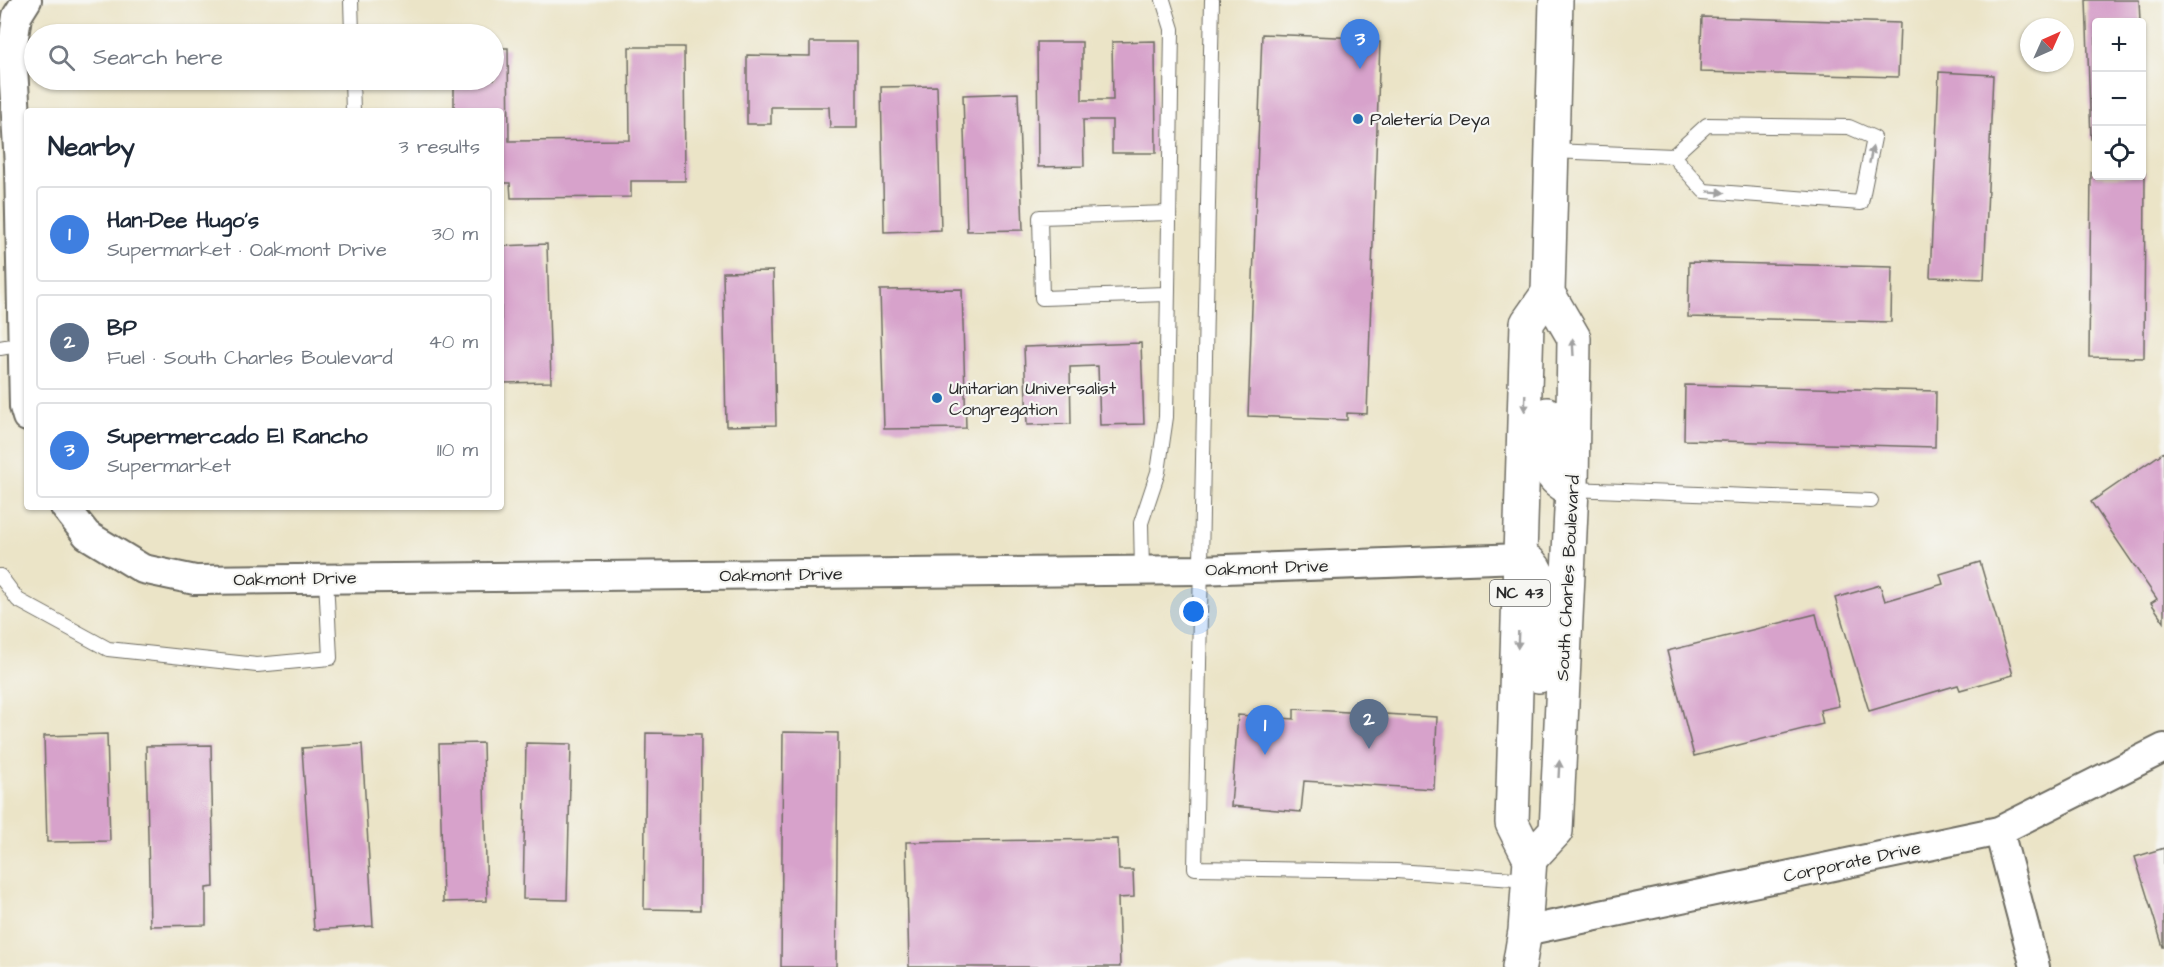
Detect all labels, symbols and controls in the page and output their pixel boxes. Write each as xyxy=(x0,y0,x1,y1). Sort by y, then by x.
north arrow xyxy=(2020,18,2074,72)
map controls xyxy=(2092,18,2146,180)
button: + xyxy=(2092,18,2146,72)
pin: 3 xyxy=(1340,20,1380,69)
search box xyxy=(24,24,504,90)
icon: search xyxy=(45,41,78,74)
text: Search here xyxy=(93,42,223,73)
button: − xyxy=(2092,72,2146,126)
place label: Paletería Deya xyxy=(1370,107,1490,133)
marker: Paletería Deya xyxy=(1351,112,1365,126)
button: locate xyxy=(2092,126,2146,180)
text: Nearby xyxy=(48,129,135,165)
text: 3 results xyxy=(398,133,480,161)
one-way arrow xyxy=(1867,145,1876,164)
one-way arrow xyxy=(1706,187,1725,197)
text: Han-Dee Hugo's xyxy=(107,205,259,236)
text: 1 xyxy=(68,220,71,248)
text: 30 m xyxy=(432,220,478,248)
text: Supermarket · Oakmont Drive xyxy=(107,236,387,264)
text: BP xyxy=(107,313,137,344)
text: 2 xyxy=(64,328,75,356)
text: 40 m xyxy=(428,328,478,356)
one-way arrow xyxy=(1569,337,1578,356)
text: Fuel · South Charles Boulevard xyxy=(107,344,393,372)
place label: Unitarian Universalist Congregation xyxy=(949,376,1117,423)
marker: Unitarian Universalist Congregation xyxy=(930,391,944,405)
one-way arrow xyxy=(1521,393,1530,412)
text: Supermercado El Rancho xyxy=(107,421,368,452)
text: 3 xyxy=(64,436,75,464)
text: 110 m xyxy=(437,436,478,464)
text: Supermarket xyxy=(107,452,231,480)
street label: South Charles Boulevard xyxy=(1550,474,1586,682)
street label: Oakmont Drive xyxy=(1205,553,1329,583)
street label: Oakmont Drive xyxy=(719,561,843,589)
street label: Oakmont Drive xyxy=(233,565,357,593)
road number: NC 43 xyxy=(1490,580,1550,606)
your location xyxy=(1179,597,1208,626)
one-way arrow xyxy=(1513,630,1523,649)
pin: 2 xyxy=(1350,700,1388,749)
pin: 1 xyxy=(1246,706,1284,755)
one-way arrow xyxy=(1555,759,1564,778)
street label: Corporate Drive xyxy=(1781,835,1923,889)

